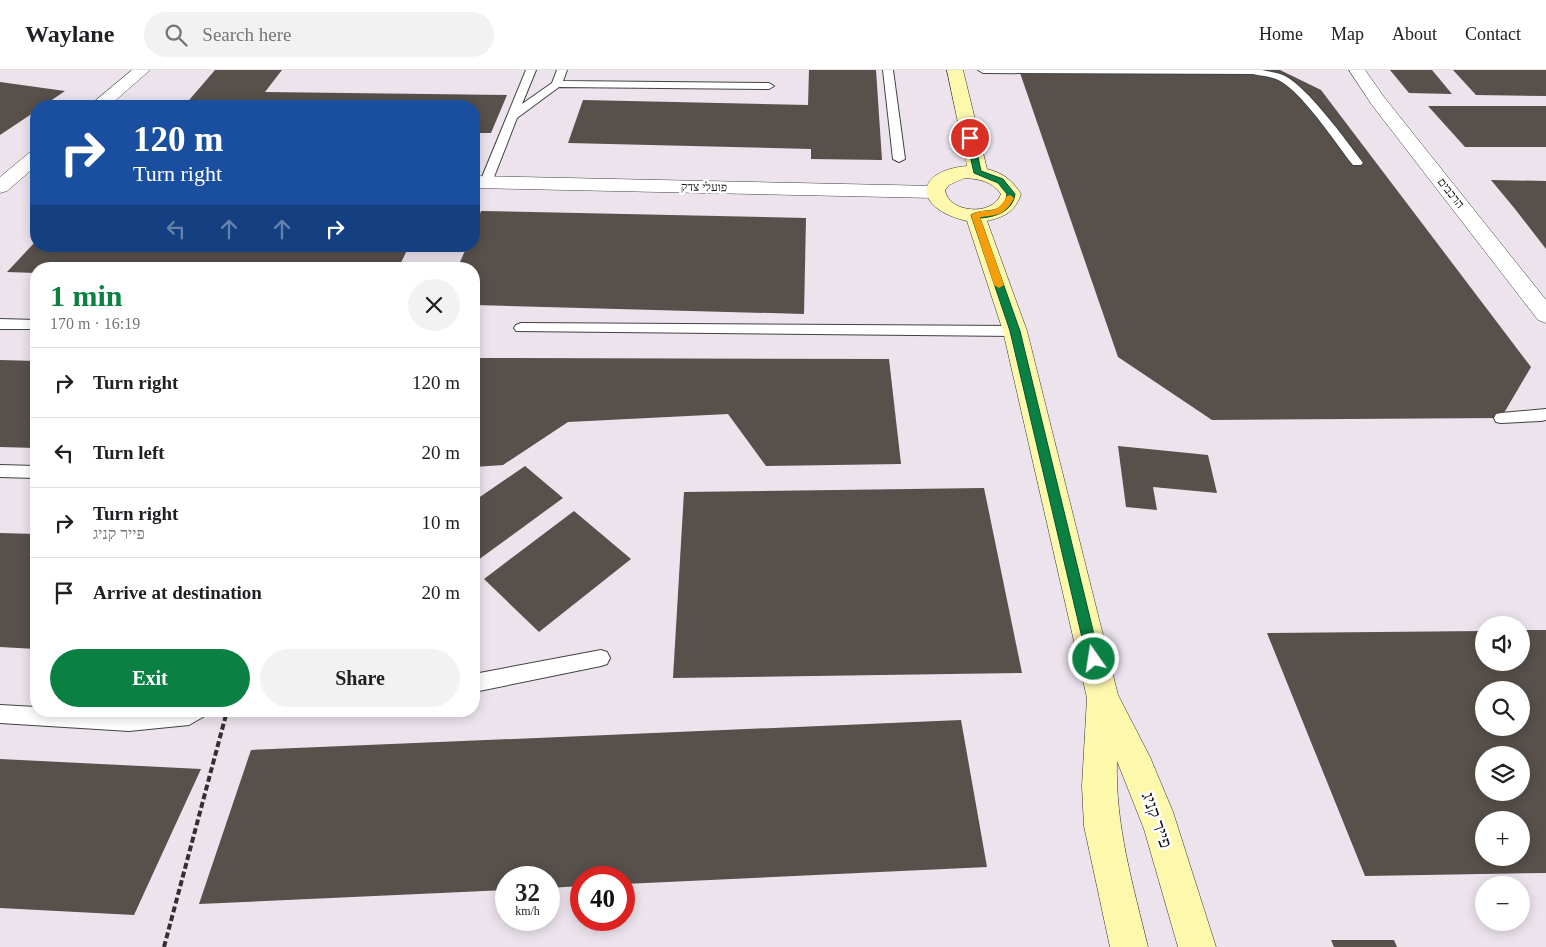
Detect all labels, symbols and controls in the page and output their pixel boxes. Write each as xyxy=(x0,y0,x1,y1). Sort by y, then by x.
search box xyxy=(144,12,494,57)
text: Waylane xyxy=(25,21,114,47)
icon: search xyxy=(162,21,190,49)
text: Search here xyxy=(202,24,291,45)
text: Home xyxy=(1259,24,1303,44)
text: Map xyxy=(1331,24,1364,44)
text: About xyxy=(1392,24,1437,44)
text: Contact xyxy=(1465,24,1521,44)
pin xyxy=(949,117,991,159)
icon: right xyxy=(50,120,115,185)
text: 120 m xyxy=(133,120,223,159)
icon: arrive xyxy=(956,124,984,152)
text: Turn right xyxy=(133,161,222,186)
street label: הרכבים xyxy=(1435,175,1467,211)
street label: פועלי צדק xyxy=(681,180,727,194)
icon: left xyxy=(162,215,190,243)
icon: ahead xyxy=(215,215,243,243)
icon: ahead xyxy=(268,215,296,243)
icon: right xyxy=(321,215,349,243)
text: 1 min xyxy=(50,279,123,312)
button: close xyxy=(408,279,460,331)
text: 170 m · 16:19 xyxy=(50,315,140,332)
icon: right xyxy=(50,369,78,397)
text: Turn right xyxy=(93,372,178,393)
text: 120 m xyxy=(412,372,460,393)
icon: left xyxy=(50,439,78,467)
text: Turn left xyxy=(93,442,165,463)
text: 20 m xyxy=(421,442,460,463)
text: Turn right xyxy=(93,503,178,524)
icon: right xyxy=(50,509,78,537)
text: 10 m xyxy=(421,512,460,533)
text: פייר קניג xyxy=(93,525,145,542)
icon: arrive xyxy=(50,579,78,607)
text: Arrive at destination xyxy=(93,582,262,603)
text: 20 m xyxy=(421,582,460,603)
map controls xyxy=(1475,616,1530,931)
button: sound xyxy=(1475,616,1530,671)
position arrow xyxy=(1067,632,1119,684)
button: Exit xyxy=(50,649,250,707)
button: Share xyxy=(260,649,460,707)
button: search xyxy=(1475,681,1530,736)
button: layers xyxy=(1475,746,1530,801)
street label: פייר קניג xyxy=(1138,789,1176,851)
button: + xyxy=(1475,811,1530,866)
speed limit sign: 40 xyxy=(570,866,635,931)
button: − xyxy=(1475,876,1530,931)
text: 32 xyxy=(515,879,540,906)
text: km/h xyxy=(515,904,540,918)

